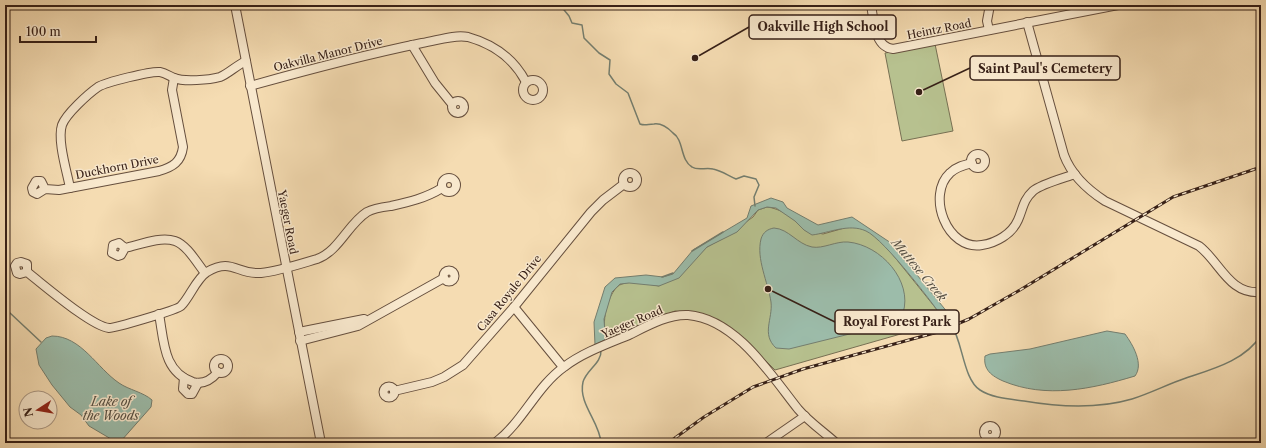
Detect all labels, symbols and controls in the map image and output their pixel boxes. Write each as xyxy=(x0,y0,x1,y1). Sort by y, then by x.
callout: Oakville High School xyxy=(749,15,896,39)
street label: Heintz Road xyxy=(906,16,973,42)
scale bar xyxy=(20,18,96,44)
text: Oakville High School xyxy=(758,19,888,34)
text: 100 m xyxy=(26,24,61,39)
street label: Oakvilla Manor Drive xyxy=(272,34,384,74)
callout: Saint Paul's Cemetery xyxy=(970,56,1120,80)
text: Saint Paul's Cemetery xyxy=(978,61,1113,76)
street label: Duckhorn Drive xyxy=(74,152,160,182)
street label: Yaeger Road xyxy=(275,188,301,256)
water label: Mattese Creek xyxy=(887,234,950,305)
street label: Casa Royale Drive xyxy=(474,252,544,334)
street label: Yaeger Road xyxy=(598,303,665,342)
callout: Royal Forest Park xyxy=(835,310,959,334)
text: Royal Forest Park xyxy=(843,314,952,329)
north arrow xyxy=(18,390,58,430)
water label: Lake of the Woods xyxy=(83,394,140,423)
text: N xyxy=(20,406,36,418)

